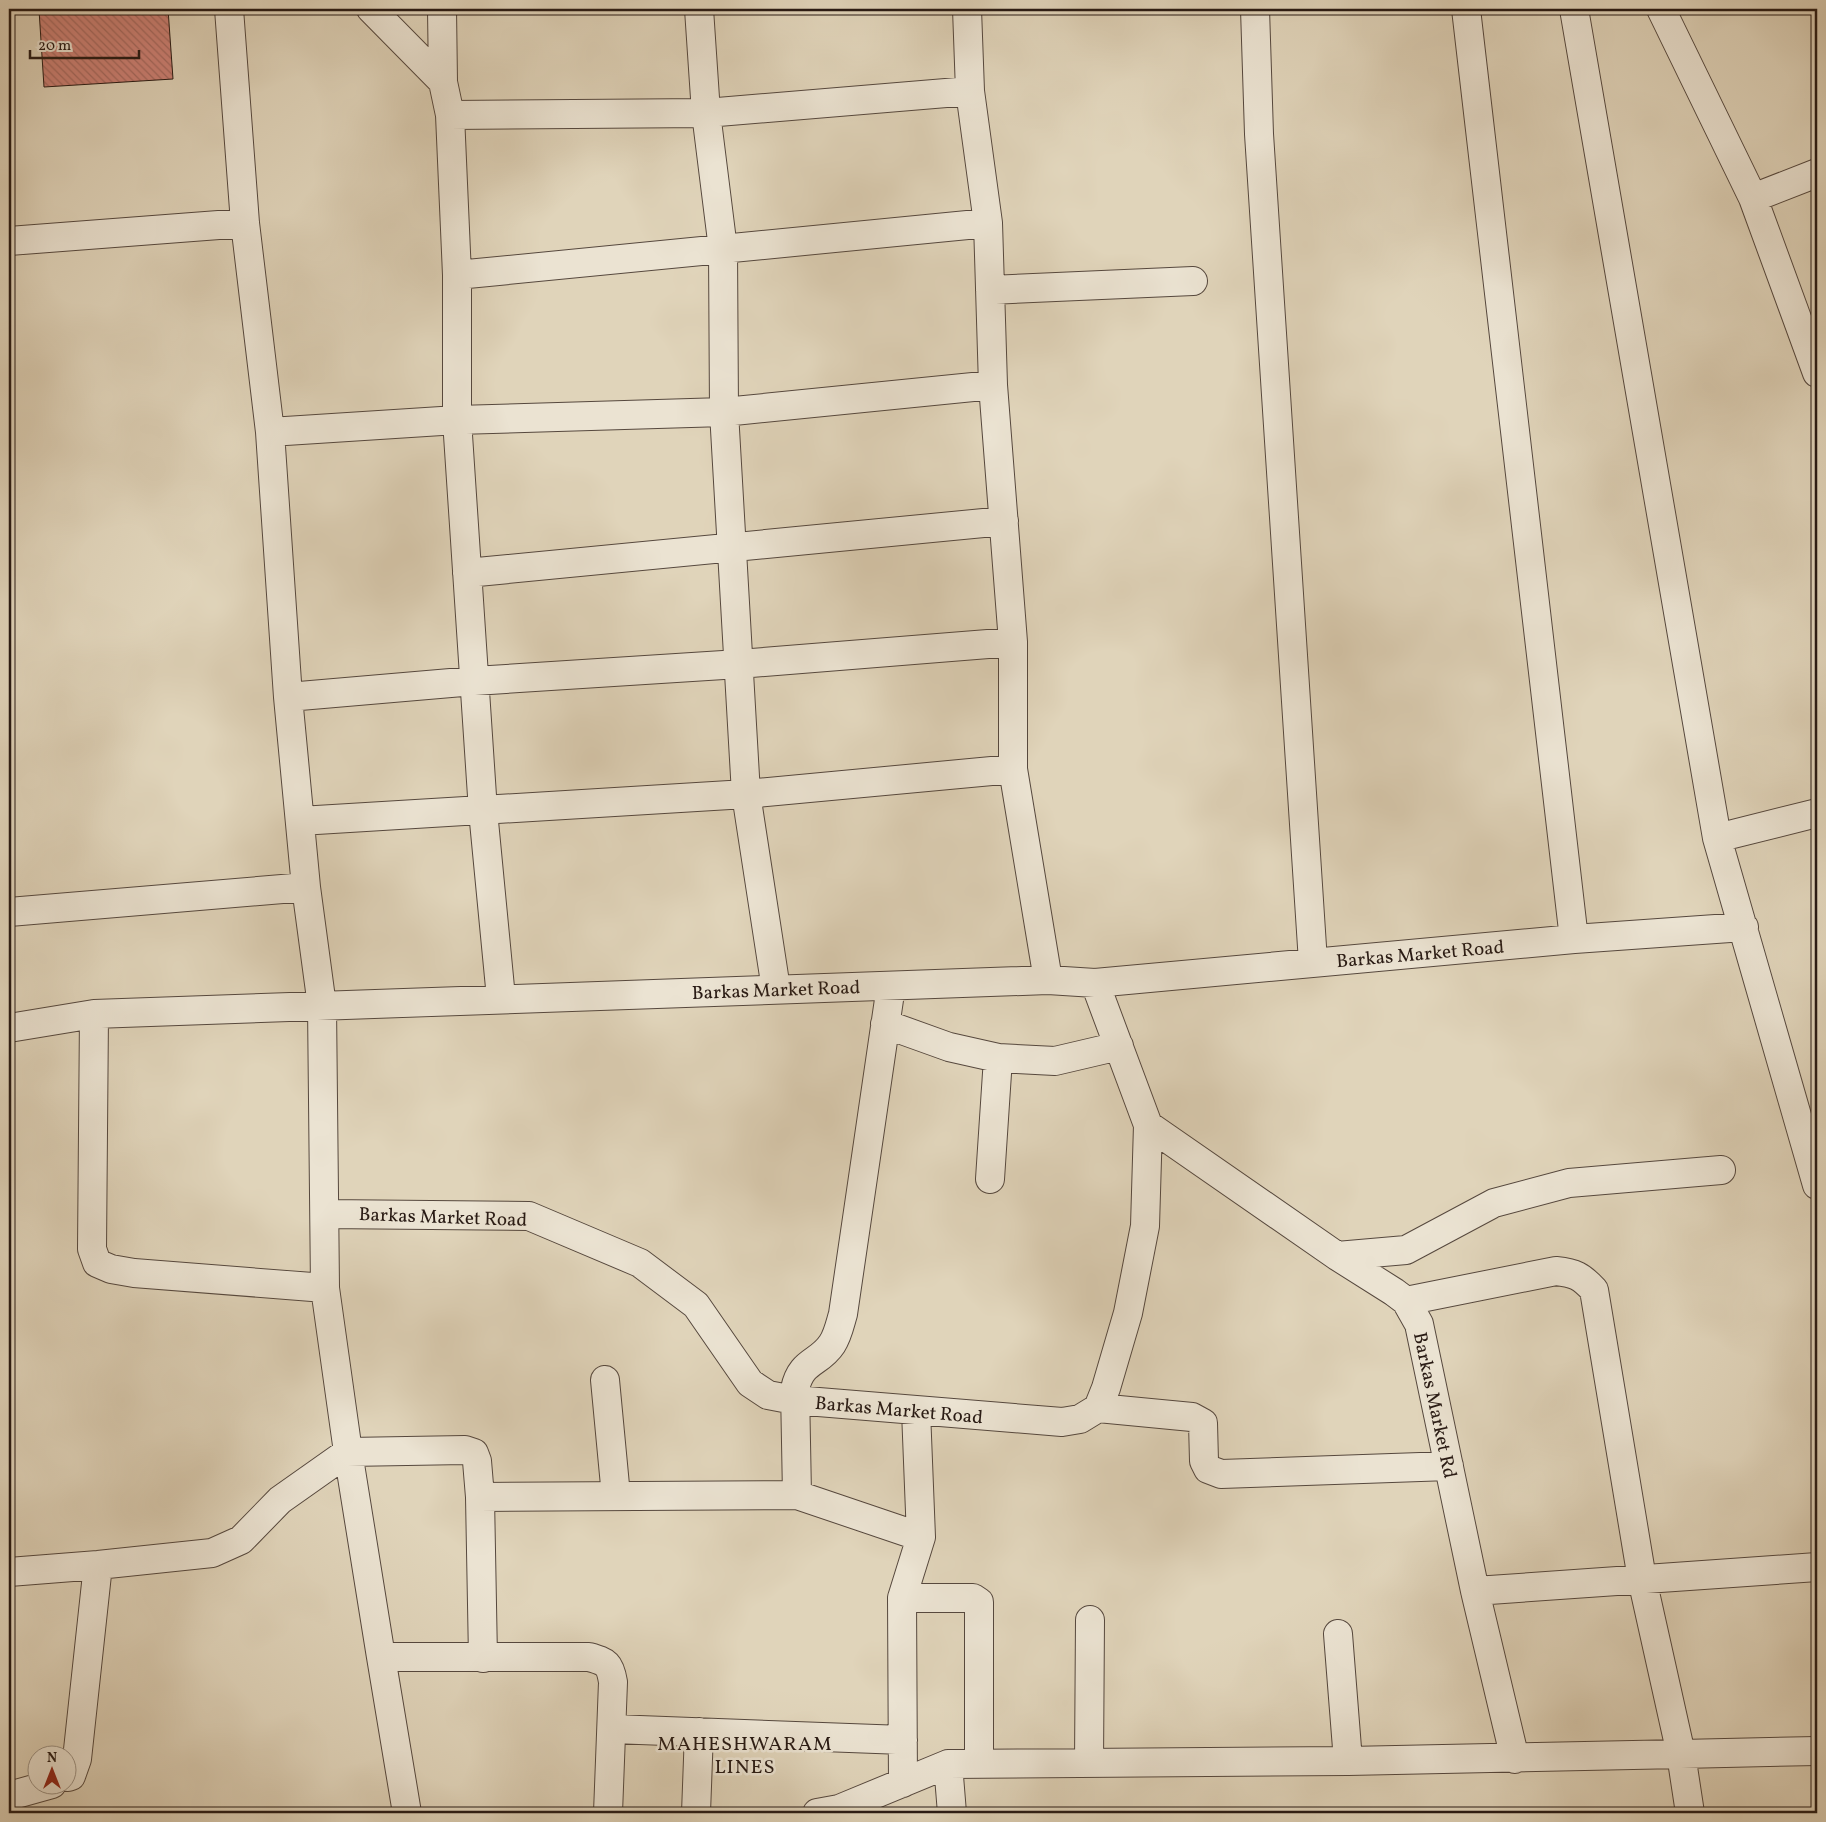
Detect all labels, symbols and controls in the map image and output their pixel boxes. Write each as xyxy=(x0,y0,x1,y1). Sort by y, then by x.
scale bar xyxy=(30,28,139,60)
text: 20 m xyxy=(38,36,71,57)
street label: Barkas Market Road xyxy=(1335,935,1505,975)
street label: Barkas Market Road xyxy=(691,975,861,1007)
street label: Barkas Market Road xyxy=(358,1202,528,1234)
street label: Barkas Market Rd xyxy=(1406,1330,1462,1481)
street label: Barkas Market Road xyxy=(814,1391,984,1431)
district label: MAHESHWARAM LINES xyxy=(657,1731,833,1782)
north arrow xyxy=(28,1744,78,1794)
text: N xyxy=(47,1749,57,1768)

